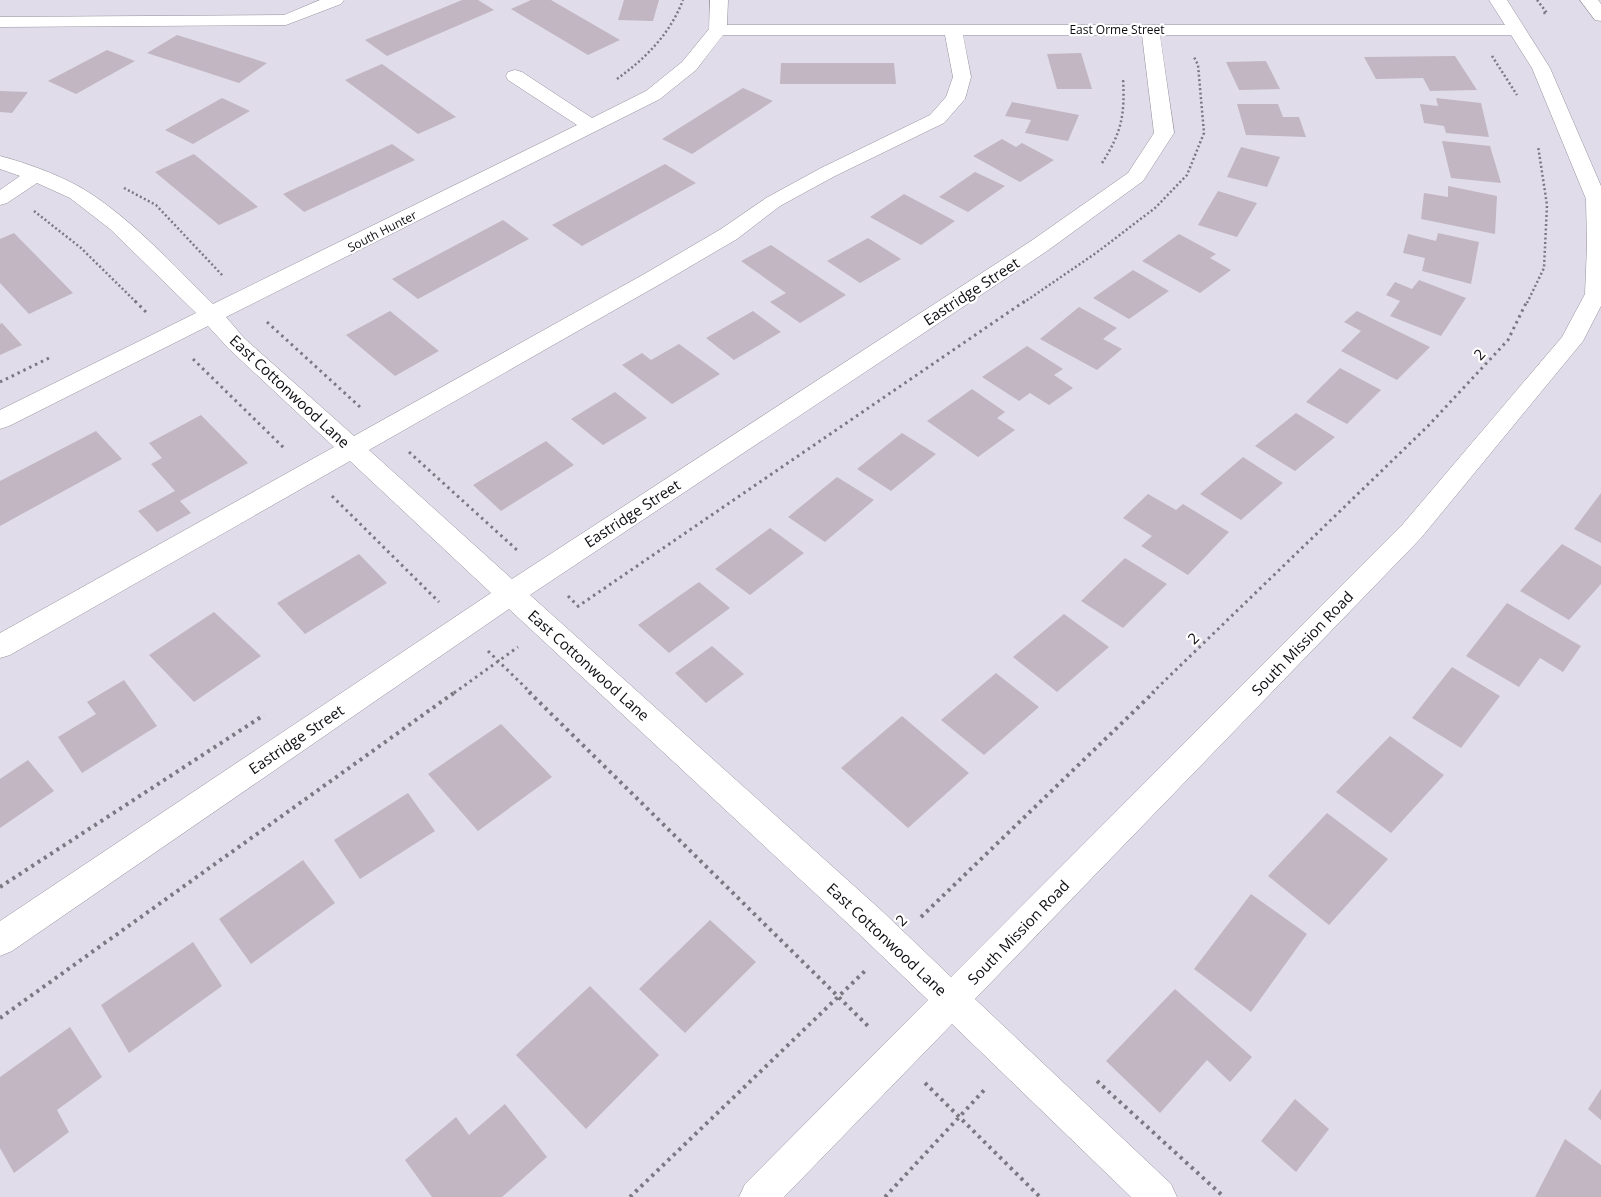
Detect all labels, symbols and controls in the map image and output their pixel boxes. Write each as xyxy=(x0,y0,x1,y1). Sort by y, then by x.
street label: East Orme Street xyxy=(1069,21,1165,38)
street label: South Hunter xyxy=(345,206,420,256)
street label: Eastridge Street xyxy=(919,252,1023,330)
street label: East Cottonwood Lane xyxy=(226,330,354,452)
street label: 2 xyxy=(1469,344,1489,364)
street label: Eastridge Street xyxy=(580,474,684,552)
street label: South Mission Road xyxy=(1247,586,1357,700)
street label: East Cottonwood Lane xyxy=(524,605,654,725)
street label: 2 xyxy=(1183,628,1203,648)
street label: Eastridge Street xyxy=(245,700,347,778)
street label: South Mission Road xyxy=(963,875,1073,989)
street label: East Cottonwood Lane xyxy=(823,878,951,1000)
street label: 2 xyxy=(891,910,911,930)

